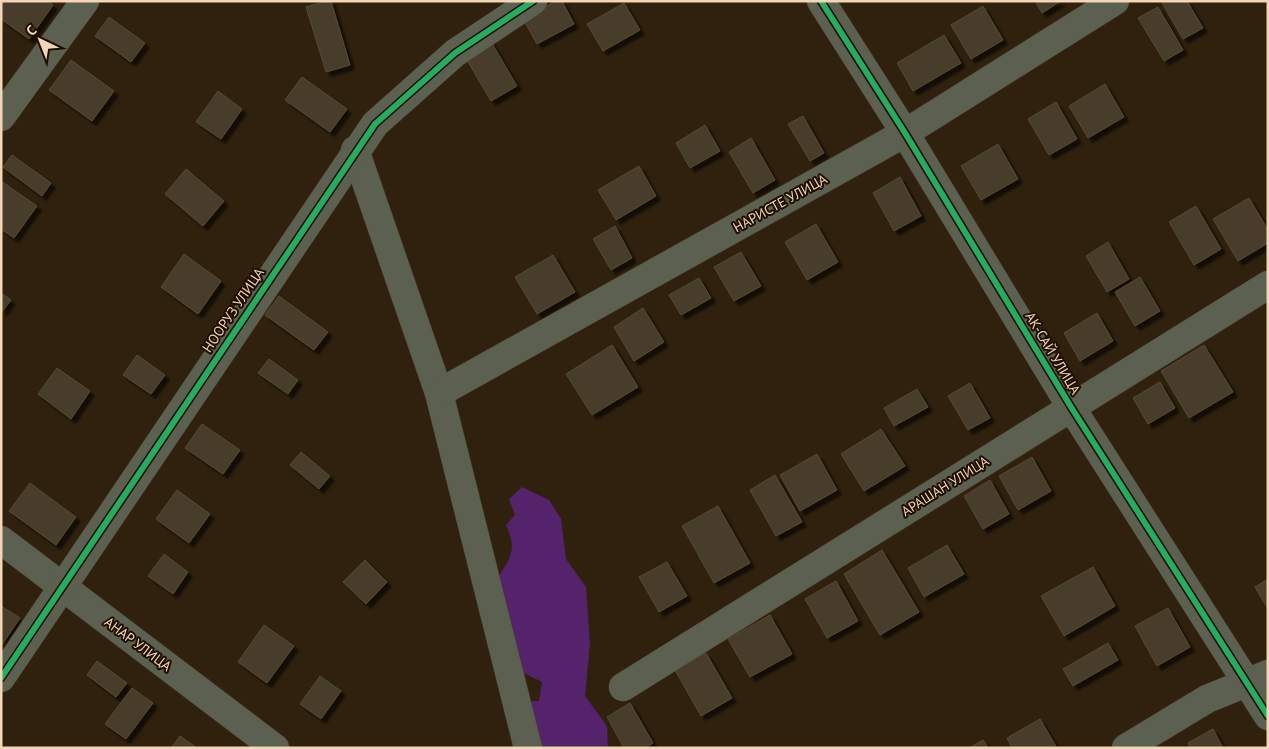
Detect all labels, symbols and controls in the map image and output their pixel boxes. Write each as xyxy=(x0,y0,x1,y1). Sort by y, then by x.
north arrow xyxy=(15,15,65,65)
text: С xyxy=(22,21,40,40)
street label: НАРИСТЕ УЛИЦА xyxy=(730,169,831,236)
street label: НООРУЗ УЛИЦА xyxy=(198,264,268,356)
street label: АК-САЙ УЛИЦА xyxy=(1021,308,1085,398)
street label: АРАШАН УЛИЦА xyxy=(898,451,993,520)
street label: АНАР УЛИЦА xyxy=(101,613,176,676)

